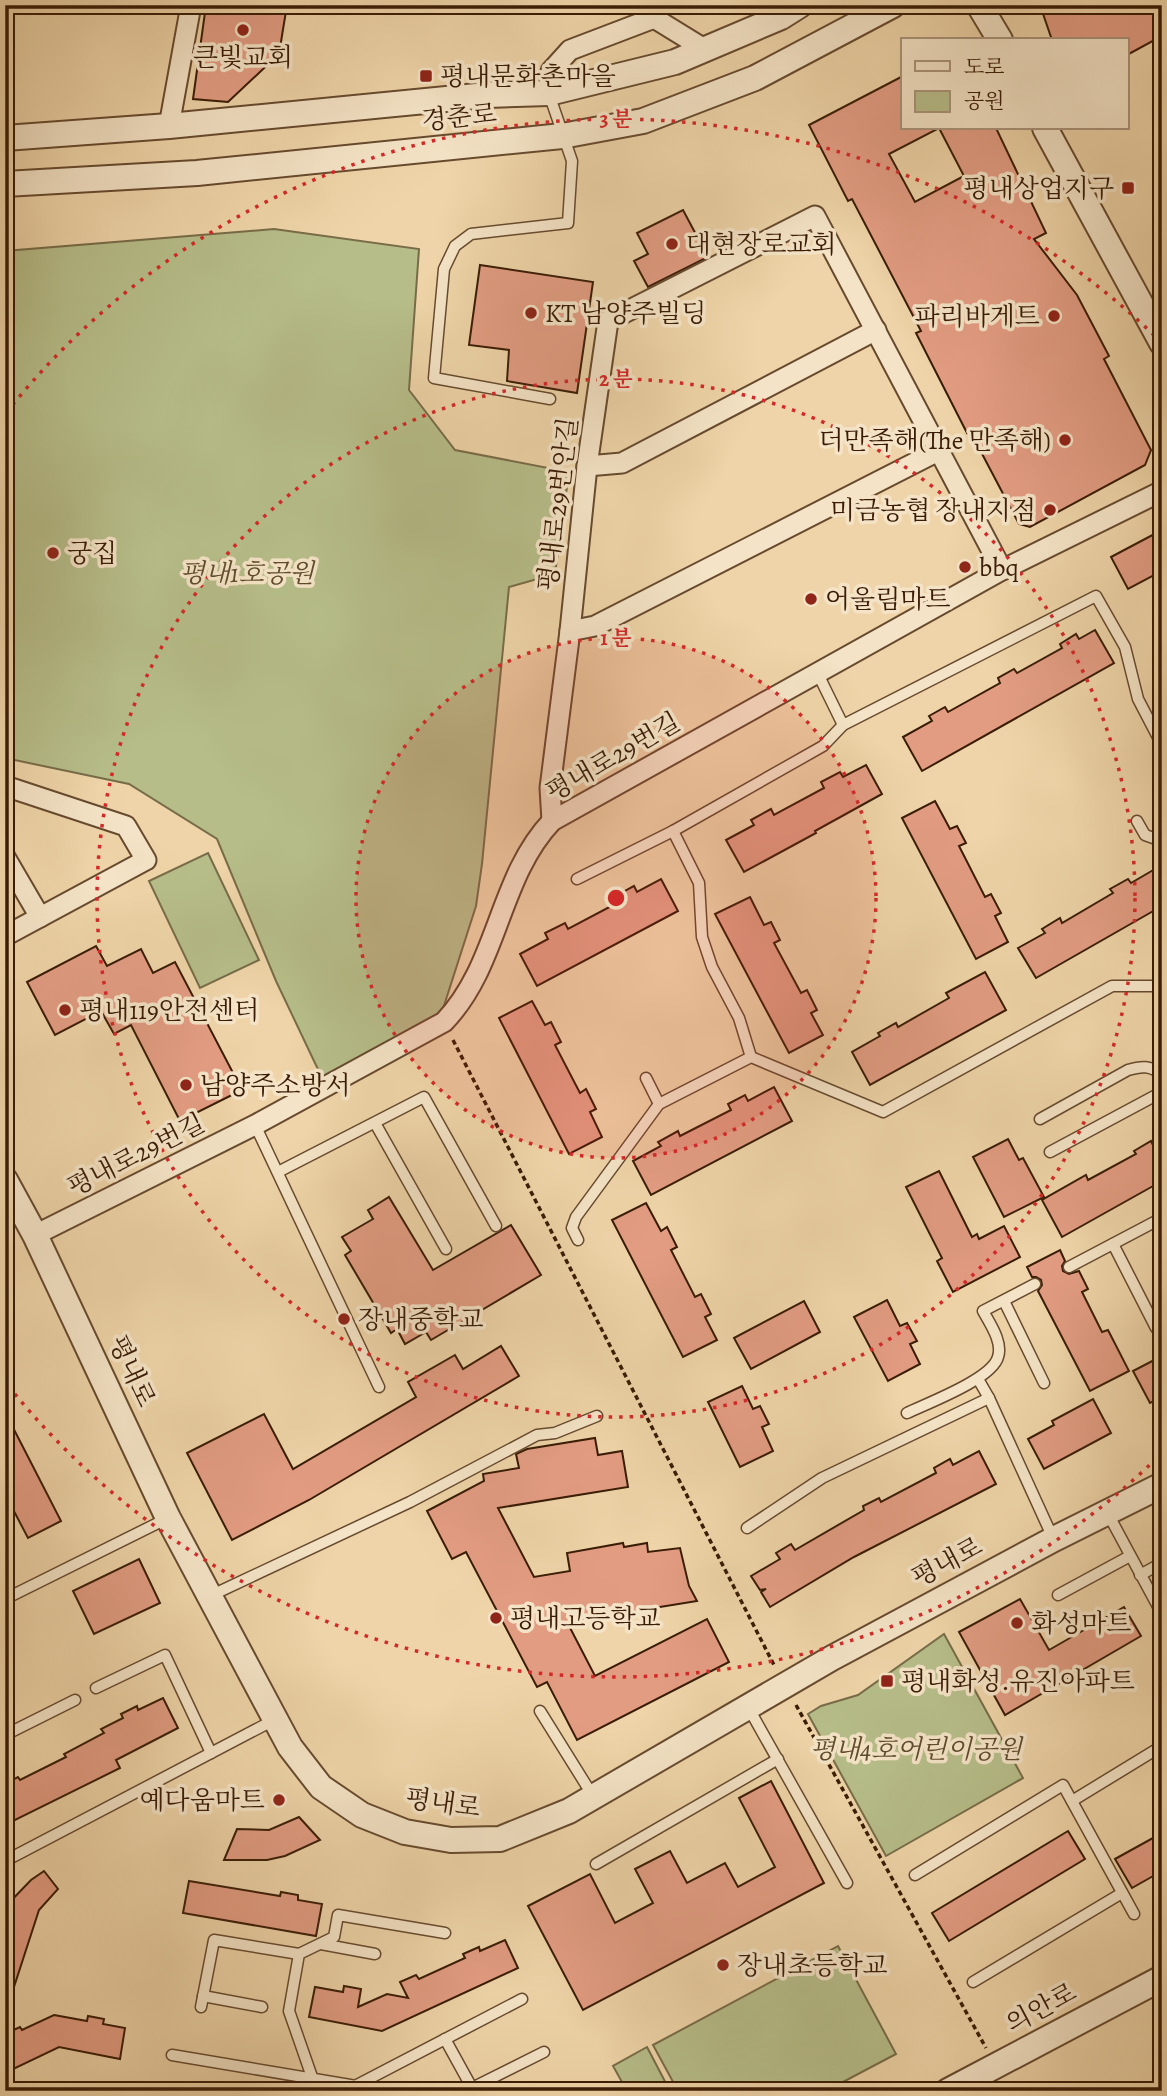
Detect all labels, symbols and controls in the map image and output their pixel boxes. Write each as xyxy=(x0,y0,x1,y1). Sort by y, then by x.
marker: 큰빛교회 xyxy=(235,22,251,38)
legend xyxy=(901,38,1128,130)
place label: 큰빛교회 xyxy=(193,40,293,75)
text: 도로 xyxy=(964,53,1005,81)
place label: 평내문화촌마을 xyxy=(440,59,616,94)
marker: 평내문화촌마을 xyxy=(418,68,434,84)
text: 공원 xyxy=(964,87,1005,115)
street label: 경춘로 xyxy=(420,96,498,138)
text: 3 분 xyxy=(600,105,632,133)
place label: 평내상업지구 xyxy=(963,171,1114,206)
marker: 평내상업지구 xyxy=(1120,180,1136,196)
place label: 대현장로교회 xyxy=(686,227,837,262)
marker: 대현장로교회 xyxy=(664,236,680,252)
place label: KT 남양주빌딩 xyxy=(545,296,706,331)
place label: 파리바게트 xyxy=(914,299,1040,334)
marker: KT 남양주빌딩 xyxy=(523,305,539,321)
marker: 파리바게트 xyxy=(1046,308,1062,324)
text: 2 분 xyxy=(599,365,633,393)
street label: 평내로29번안길 xyxy=(530,415,586,593)
place label: 더만족해(The 만족해) xyxy=(818,423,1051,458)
marker: 더만족해(The 만족해) xyxy=(1057,432,1073,448)
place label: 미금농협 장내지점 xyxy=(830,493,1036,528)
marker: 미금농협 장내지점 xyxy=(1042,502,1058,518)
place label: 궁집 xyxy=(67,536,117,571)
marker: 궁집 xyxy=(45,545,61,561)
place label: bbq xyxy=(979,550,1019,585)
park label: 평내1호공원 xyxy=(180,556,316,591)
marker: bbq xyxy=(957,559,973,575)
place label: 어울림마트 xyxy=(825,582,951,617)
marker: 어울림마트 xyxy=(803,591,819,607)
text: 1 분 xyxy=(600,624,632,652)
street label: 평내로29번길 xyxy=(539,704,687,810)
centre of rings xyxy=(604,886,628,910)
place label: 평내119안전센터 xyxy=(79,993,259,1028)
marker: 평내119안전센터 xyxy=(57,1002,73,1018)
place label: 남양주소방서 xyxy=(200,1068,351,1103)
marker: 남양주소방서 xyxy=(178,1077,194,1093)
street label: 평내로29번길 xyxy=(61,1105,211,1205)
place label: 장내중학교 xyxy=(358,1302,484,1337)
marker: 장내중학교 xyxy=(336,1311,352,1327)
street label: 평내로 xyxy=(100,1329,164,1413)
street label: 평내로 xyxy=(906,1529,988,1595)
place label: 평내고등학교 xyxy=(510,1601,661,1636)
place label: 화성마트 xyxy=(1031,1606,1131,1641)
marker: 평내고등학교 xyxy=(488,1610,504,1626)
marker: 화성마트 xyxy=(1009,1615,1025,1631)
place label: 평내화성.유진아파트 xyxy=(901,1664,1135,1699)
marker: 평내화성.유진아파트 xyxy=(879,1673,895,1689)
park label: 평내4호어린이공원 xyxy=(810,1732,1024,1767)
street label: 평내로 xyxy=(403,1780,483,1826)
place label: 예다움마트 xyxy=(139,1783,265,1818)
marker: 예다움마트 xyxy=(271,1792,287,1808)
place label: 장내초등학교 xyxy=(737,1948,888,1983)
marker: 장내초등학교 xyxy=(715,1957,731,1973)
street label: 의안로 xyxy=(1000,1975,1082,2041)

